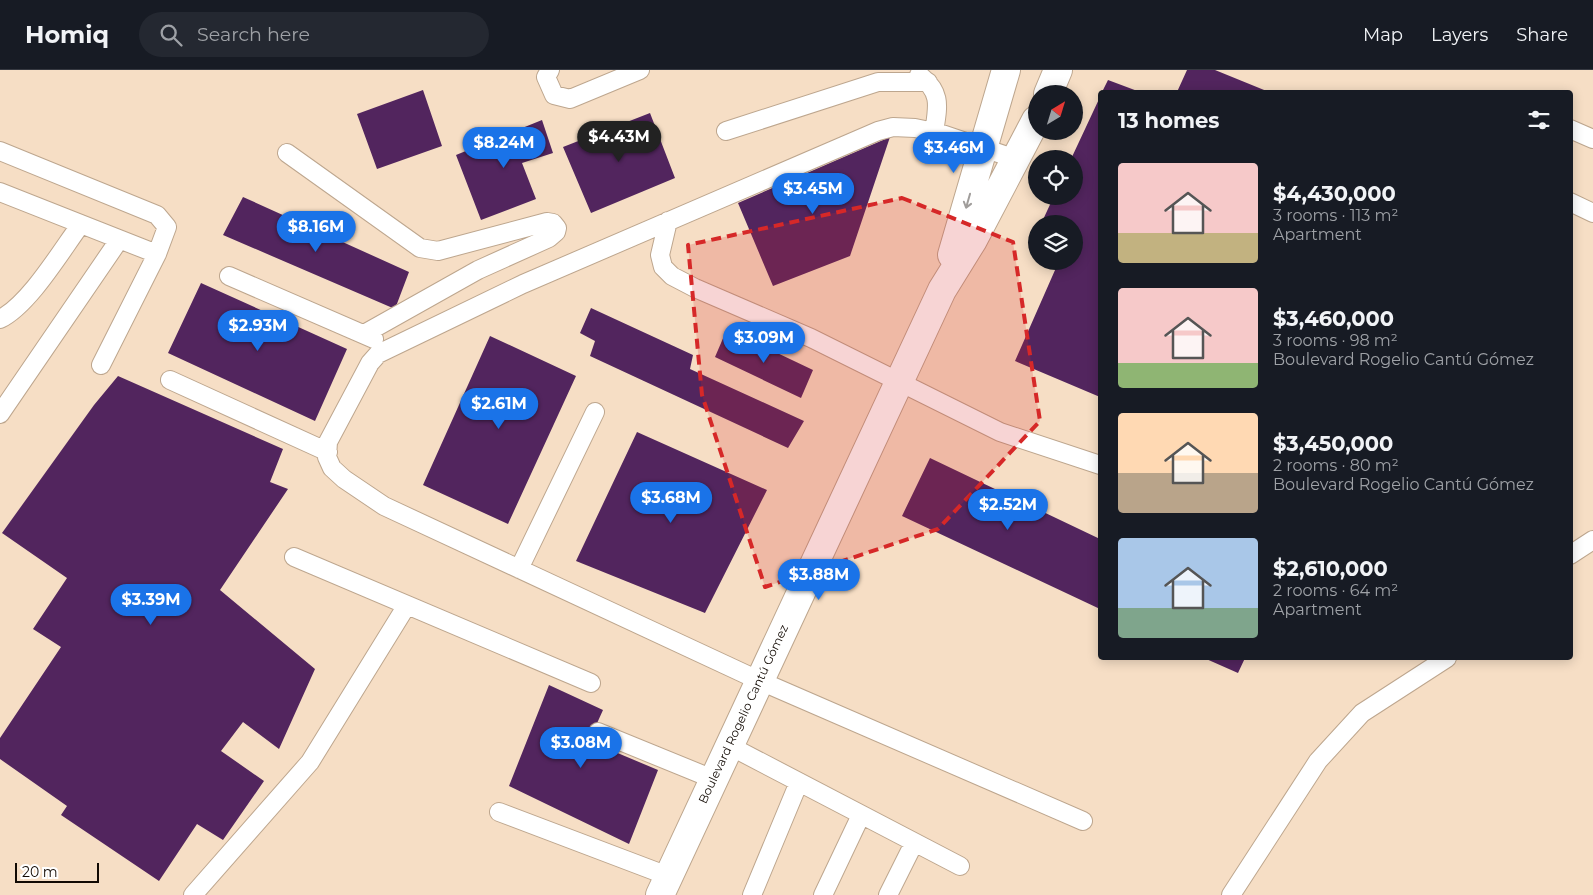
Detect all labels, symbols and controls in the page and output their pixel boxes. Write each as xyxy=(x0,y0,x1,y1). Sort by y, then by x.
search box xyxy=(139,12,489,57)
text: Homiq xyxy=(25,20,109,49)
icon: search xyxy=(157,21,185,49)
text: Search here xyxy=(197,23,310,46)
text: Map xyxy=(1363,24,1403,46)
text: Layers xyxy=(1431,24,1488,46)
text: Share xyxy=(1516,24,1568,46)
north arrow xyxy=(1028,85,1082,140)
map controls xyxy=(1028,85,1083,270)
icon: filters xyxy=(1525,106,1553,134)
text: 13 homes xyxy=(1118,108,1219,133)
pin: $4.43M xyxy=(578,121,660,163)
pin: $8.24M xyxy=(463,126,545,169)
text: $4.43M xyxy=(588,127,650,146)
pin: $3.46M xyxy=(913,132,995,174)
text: $8.24M xyxy=(474,133,534,152)
text: $3.46M xyxy=(924,138,984,157)
button: locate xyxy=(1028,150,1083,205)
pin: $3.45M xyxy=(772,172,854,215)
text: $3.45M xyxy=(783,179,843,198)
text: $4,430,000 xyxy=(1273,181,1396,206)
icon: home xyxy=(1158,183,1218,243)
one-way arrow xyxy=(962,192,972,208)
text: 3 rooms · 113 m² xyxy=(1273,206,1398,225)
pin: $8.16M xyxy=(275,210,357,253)
button: layers xyxy=(1028,215,1083,270)
text: $8.16M xyxy=(288,217,344,236)
text: Apartment xyxy=(1273,225,1362,244)
text: $3,460,000 xyxy=(1273,306,1394,331)
icon: home xyxy=(1158,308,1218,368)
pin: $2.93M xyxy=(217,310,299,352)
text: $2.93M xyxy=(229,316,287,335)
pin: $3.09M xyxy=(723,322,805,364)
text: $3.09M xyxy=(734,328,794,347)
text: 3 rooms · 98 m² xyxy=(1273,331,1398,350)
text: Boulevard Rogelio Cantú Gómez xyxy=(1273,350,1534,369)
pin: $2.61M xyxy=(458,388,540,430)
text: $2.61M xyxy=(471,394,527,413)
text: $3,450,000 xyxy=(1273,431,1393,456)
icon: home xyxy=(1158,433,1218,493)
text: 2 rooms · 80 m² xyxy=(1273,456,1399,475)
text: Boulevard Rogelio Cantú Gómez xyxy=(1273,475,1534,494)
pin: $3.68M xyxy=(630,482,712,524)
text: $3.68M xyxy=(641,488,701,507)
pin: $2.52M xyxy=(967,488,1049,531)
text: $2.52M xyxy=(979,495,1037,514)
text: $2,610,000 xyxy=(1273,556,1388,581)
pin: $3.88M xyxy=(778,558,860,601)
icon: home xyxy=(1158,558,1218,618)
text: $3.88M xyxy=(789,565,849,584)
text: 2 rooms · 64 m² xyxy=(1273,581,1398,600)
pin: $3.39M xyxy=(110,584,192,626)
text: $3.39M xyxy=(122,590,180,609)
text: Apartment xyxy=(1273,600,1362,619)
street label: Boulevard Rogelio Cantú Gómez xyxy=(695,622,791,806)
pin: $3.08M xyxy=(540,726,622,769)
text: $3.08M xyxy=(551,733,611,752)
scale bar xyxy=(15,860,99,883)
text: 20 m xyxy=(22,863,58,881)

